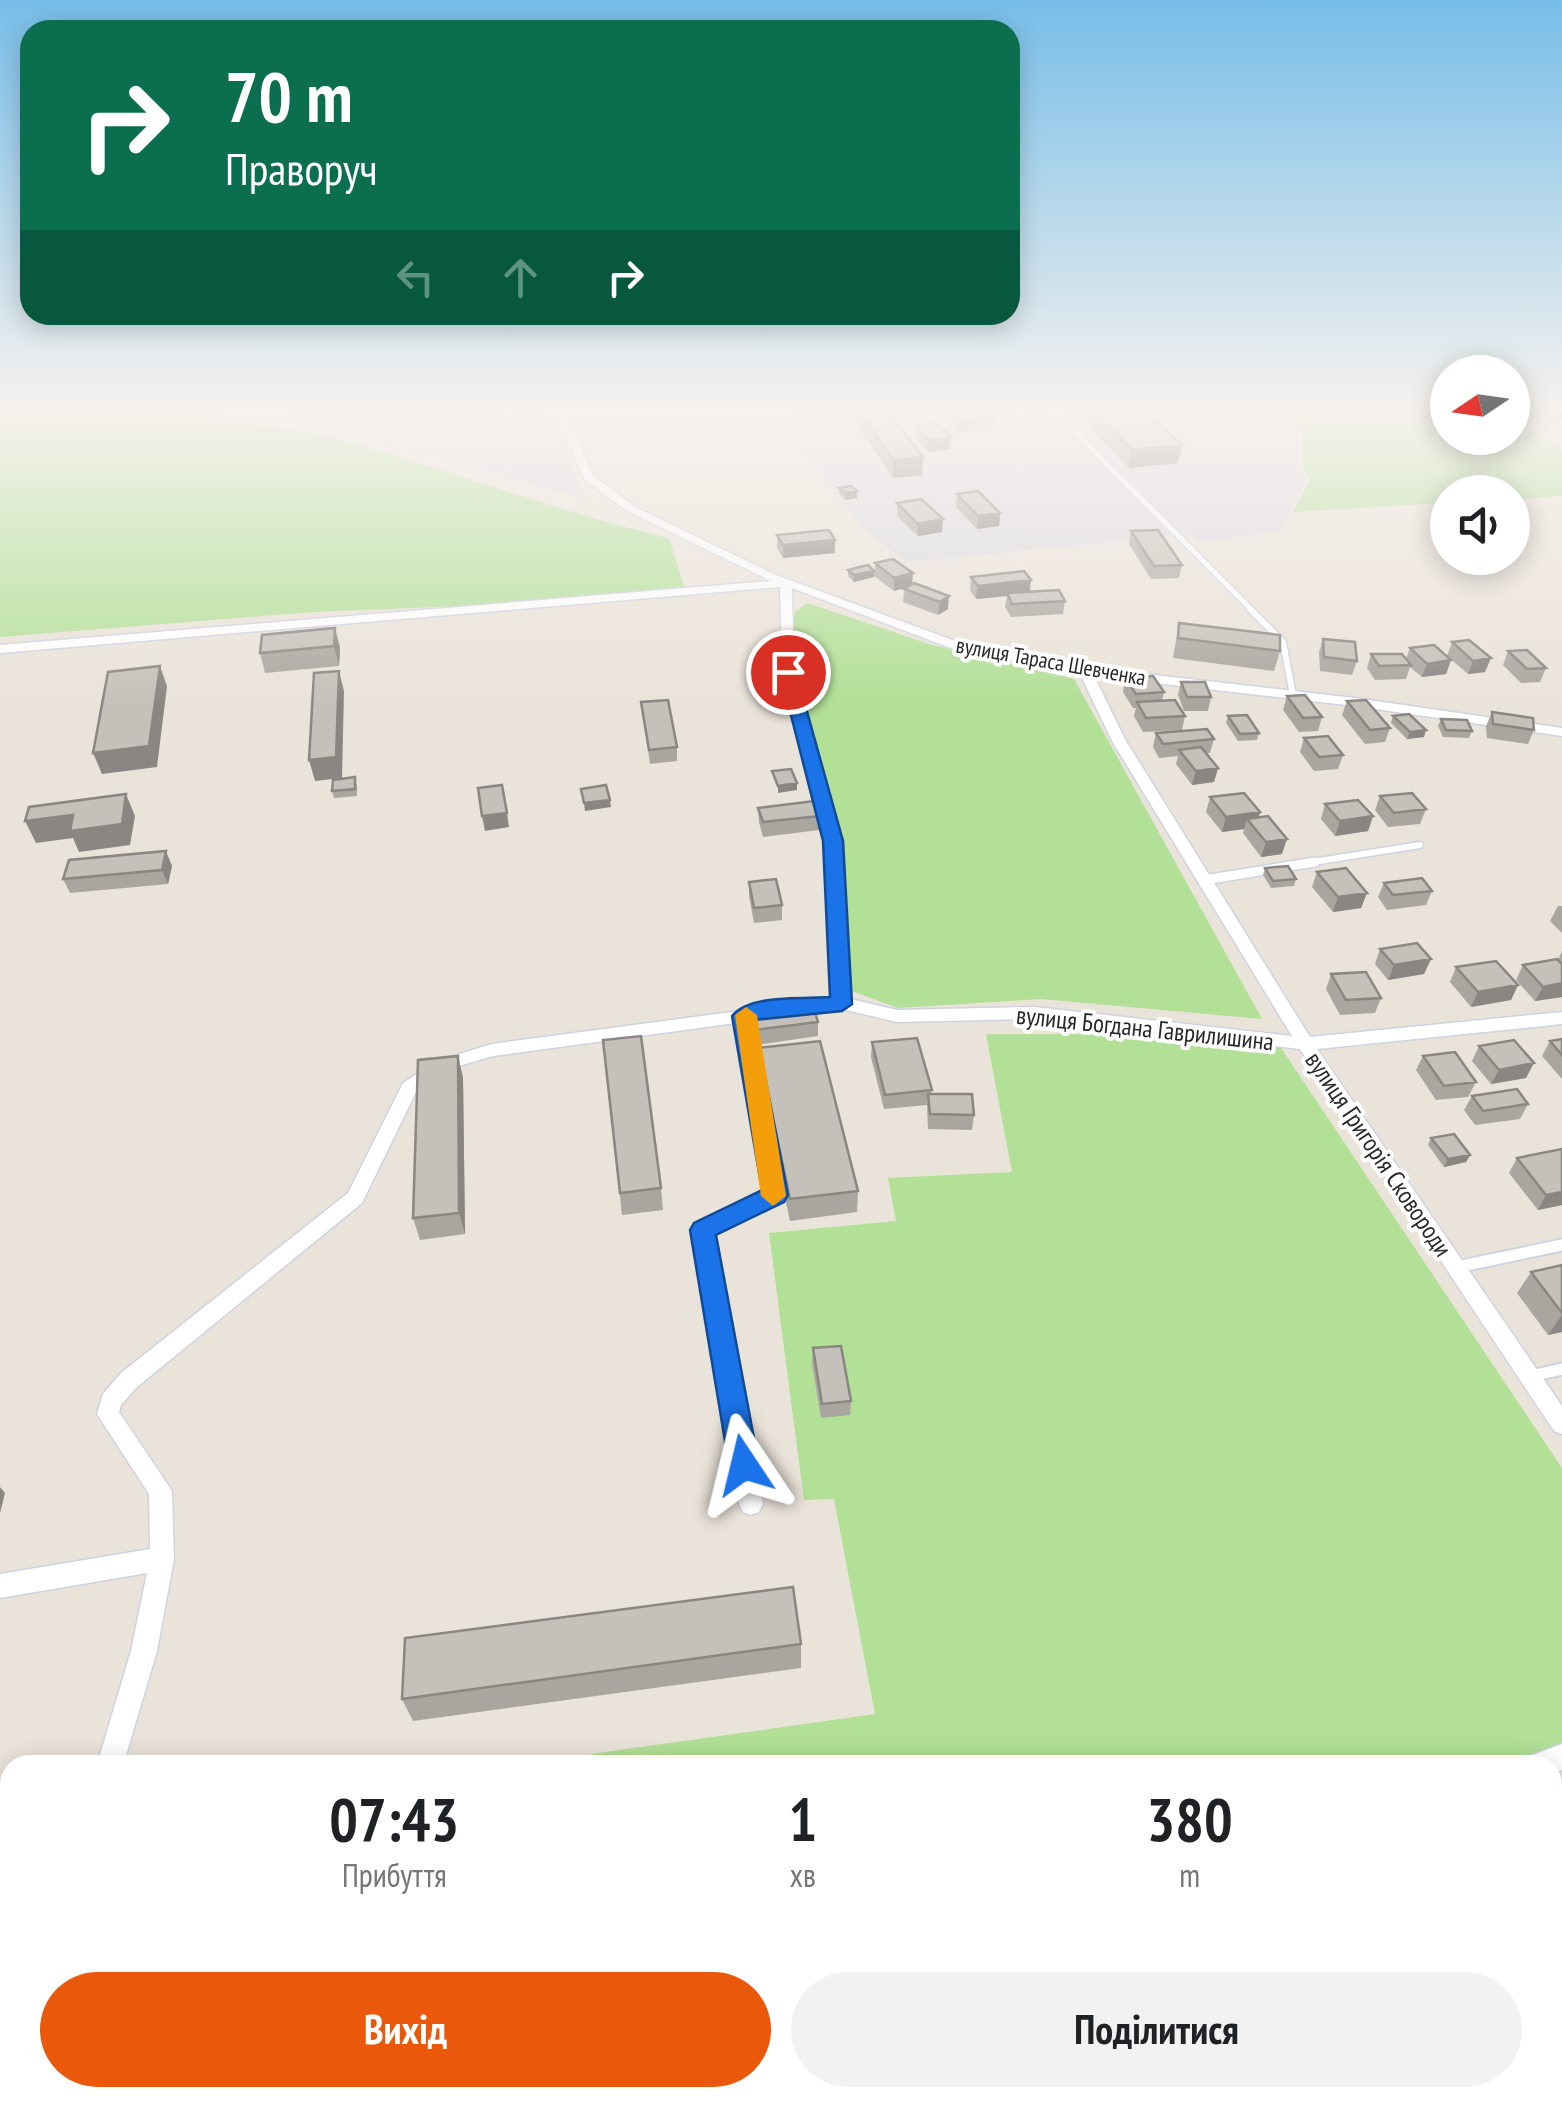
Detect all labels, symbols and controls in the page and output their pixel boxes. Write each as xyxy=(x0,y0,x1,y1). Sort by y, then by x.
text: 70 m xyxy=(225,51,353,141)
icon: right xyxy=(60,60,190,190)
text: Праворуч xyxy=(225,139,378,197)
icon: left xyxy=(388,250,443,305)
icon: ahead xyxy=(493,250,548,305)
icon: right xyxy=(598,250,653,305)
north arrow xyxy=(1430,355,1530,455)
map controls xyxy=(1430,355,1530,575)
button: sound xyxy=(1430,475,1530,575)
pin xyxy=(746,630,831,715)
street label: вулиця Тараса Шевченка xyxy=(954,631,1148,691)
icon: arrive xyxy=(761,645,816,700)
street label: вулиця Богдана Гаврилишина xyxy=(1015,999,1275,1057)
street label: вулиця Григорія Сковороди xyxy=(1299,1045,1459,1263)
position arrow xyxy=(692,1413,796,1517)
text: 07:43 xyxy=(329,1780,459,1858)
text: 1 xyxy=(789,1780,817,1858)
text: 380 xyxy=(1147,1780,1233,1858)
text: Прибуття xyxy=(342,1854,447,1896)
text: хв xyxy=(790,1854,816,1896)
text: m xyxy=(1179,1854,1200,1896)
button: Вихід xyxy=(40,1972,771,2087)
button: Поділитися xyxy=(791,1972,1522,2087)

